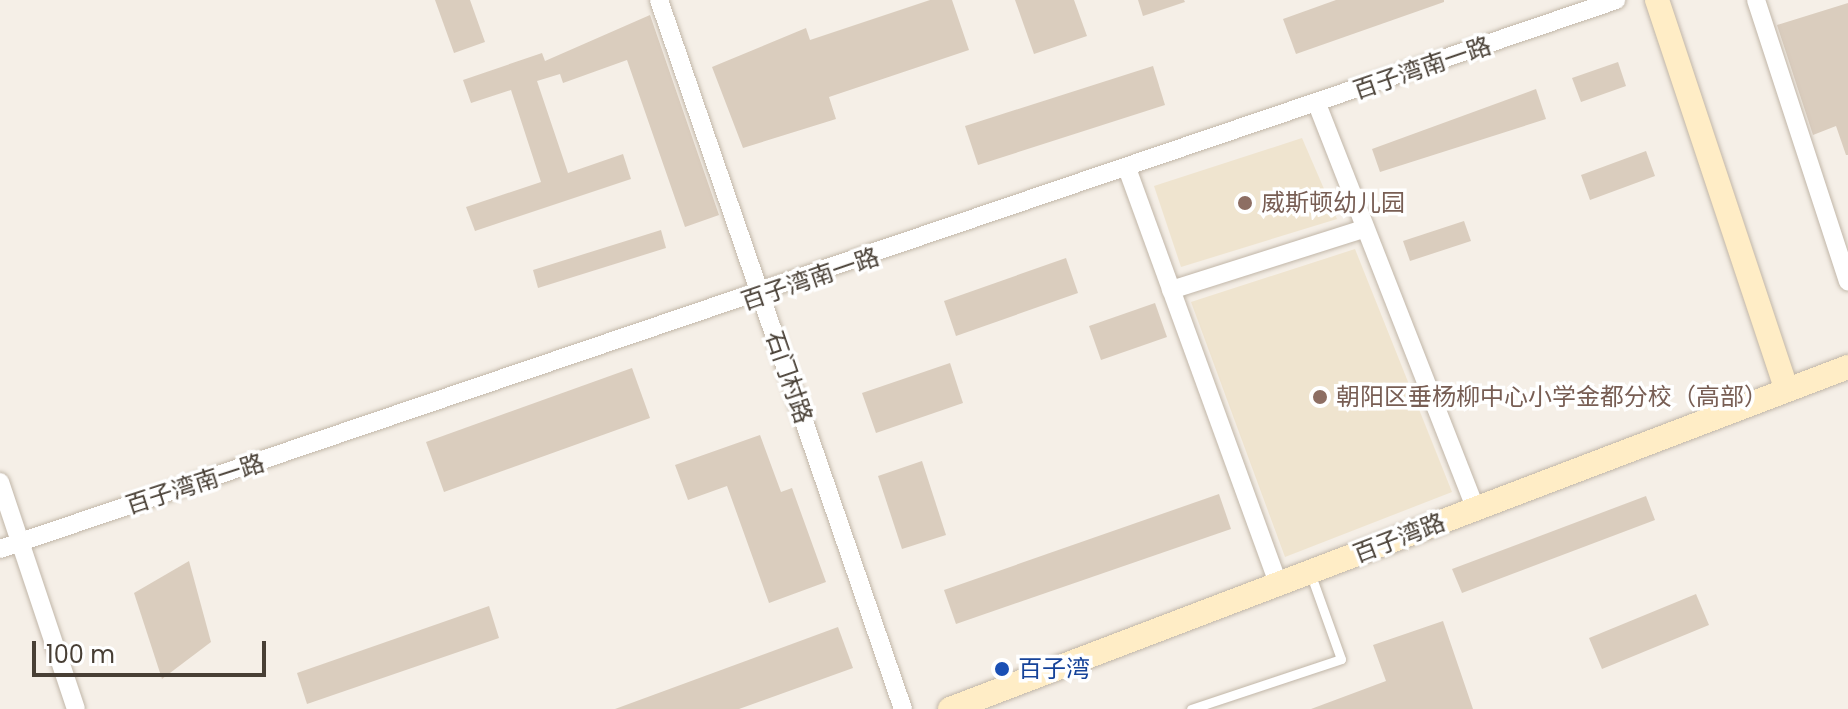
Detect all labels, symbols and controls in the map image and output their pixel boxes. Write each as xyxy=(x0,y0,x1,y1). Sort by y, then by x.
street label: 百子湾南一路 xyxy=(1349,31,1495,105)
place label: 威斯顿幼儿园 xyxy=(1261,189,1405,217)
marker: 威斯顿幼儿园 xyxy=(1236,194,1254,212)
street label: 百子湾南一路 xyxy=(737,242,883,316)
street label: 石门村路 xyxy=(760,327,818,427)
place label: 朝阳区垂杨柳中心小学金都分校（高部） xyxy=(1336,383,1768,411)
marker: 朝阳区垂杨柳中心小学金都分校（高部） xyxy=(1311,388,1329,406)
street label: 百子湾南一路 xyxy=(122,448,268,520)
street label: 百子湾路 xyxy=(1349,507,1449,569)
scale bar xyxy=(36,625,270,675)
text: 100 m xyxy=(46,638,115,671)
place label: 百子湾 xyxy=(1018,655,1090,683)
marker: 百子湾 xyxy=(993,660,1011,678)

